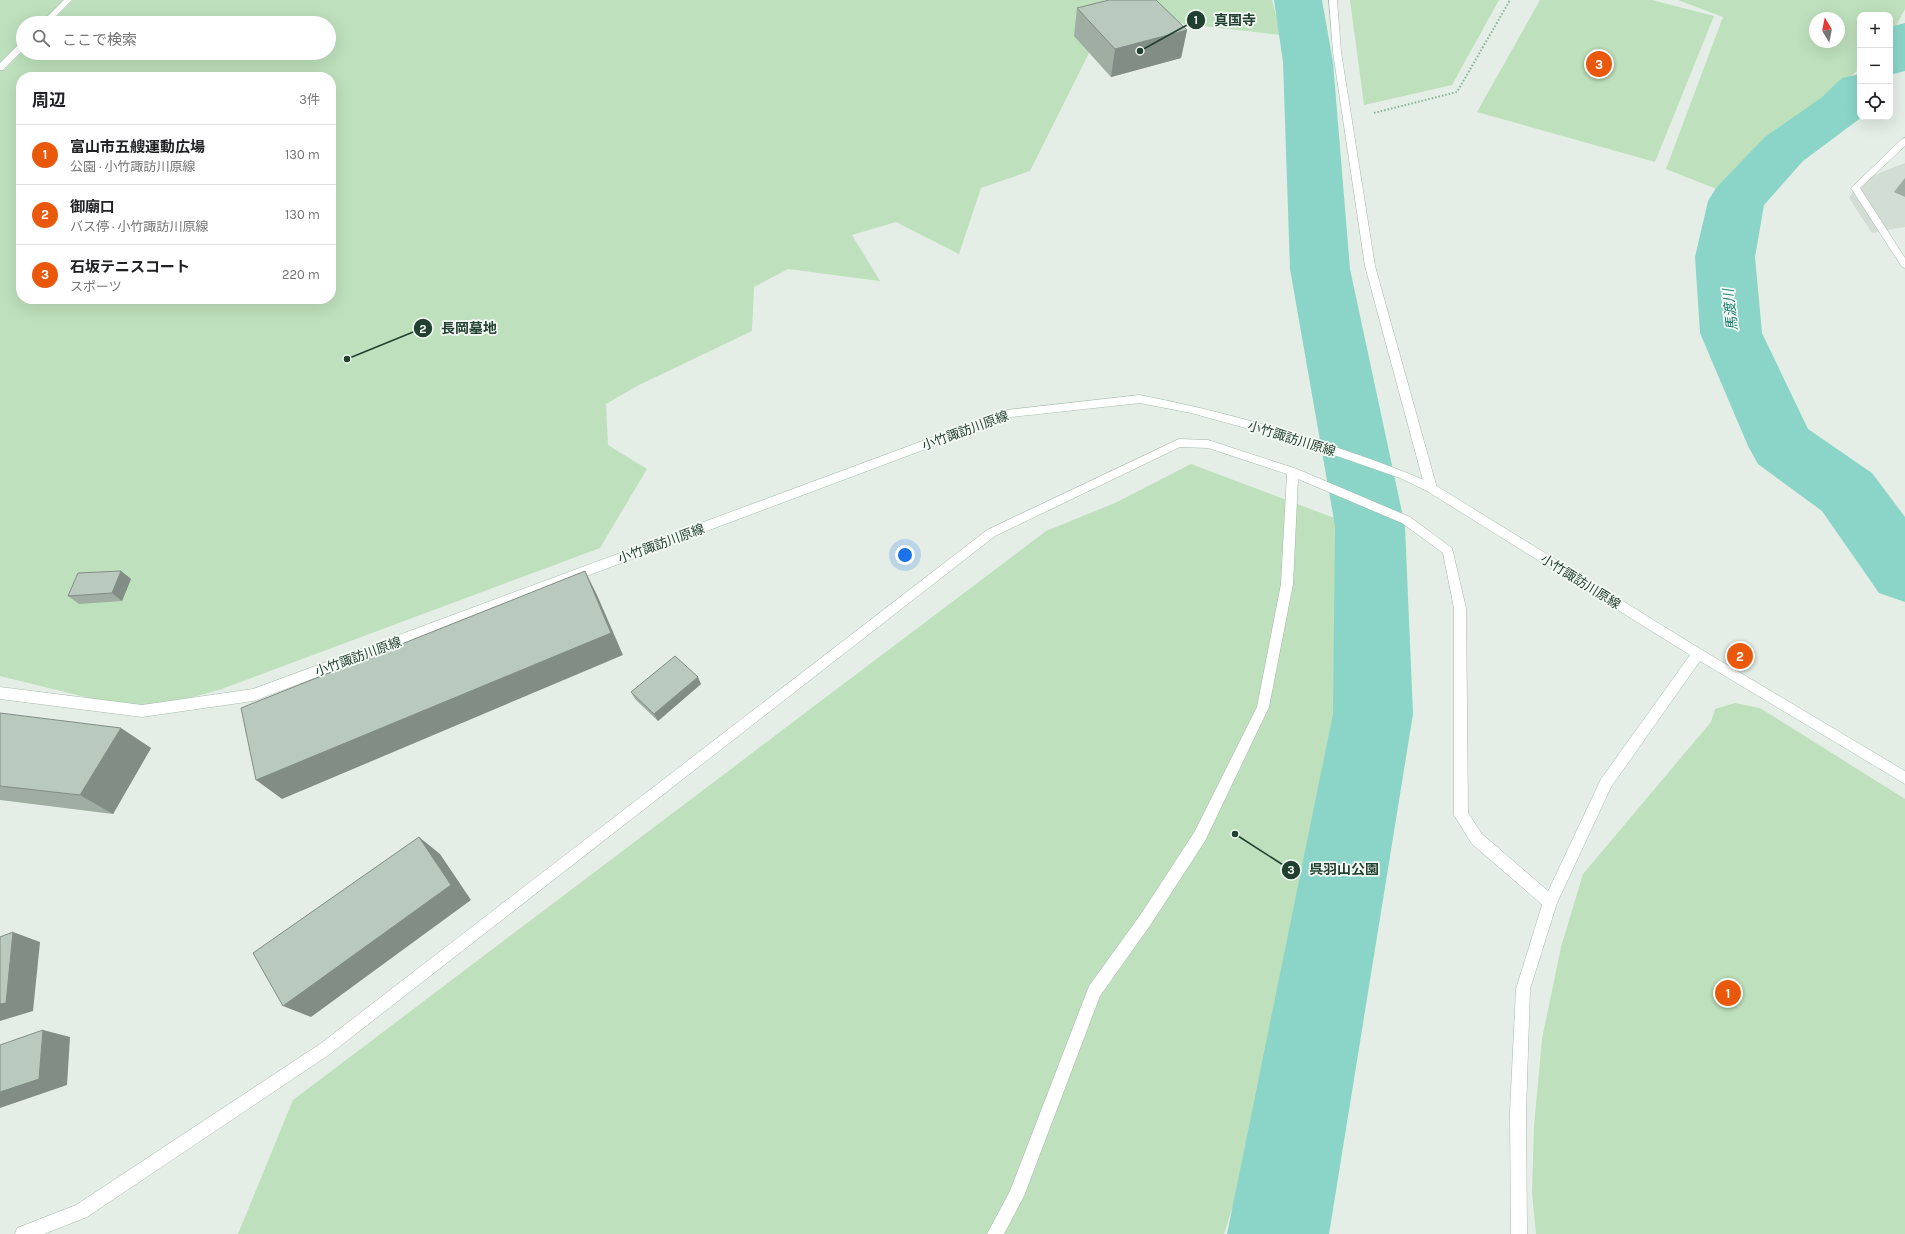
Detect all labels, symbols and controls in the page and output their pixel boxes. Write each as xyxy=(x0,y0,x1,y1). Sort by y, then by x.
callout: 真国寺 xyxy=(1186,7,1264,33)
text: 真国寺 xyxy=(1214,12,1256,29)
north arrow xyxy=(1809,12,1845,48)
map controls xyxy=(1857,12,1893,120)
button: + xyxy=(1857,12,1893,48)
text: 1 xyxy=(1194,13,1198,27)
search box xyxy=(16,16,336,60)
icon: search xyxy=(30,27,52,49)
text: ここで検索 xyxy=(62,31,137,49)
button: − xyxy=(1857,48,1893,84)
pin: 3 xyxy=(1586,49,1612,79)
button: locate xyxy=(1857,84,1893,120)
text: 周辺 xyxy=(32,90,66,110)
text: 3件 xyxy=(299,92,320,107)
text: 富山市五艘運動広場 xyxy=(70,138,205,156)
text: 1 xyxy=(43,147,47,162)
text: 130 m xyxy=(285,147,320,162)
text: 公園 · 小竹諏訪川原線 xyxy=(70,159,196,174)
text: 御廟口 xyxy=(70,198,115,216)
text: 2 xyxy=(41,207,49,222)
text: 130 m xyxy=(285,207,320,222)
text: バス停 · 小竹諏訪川原線 xyxy=(70,219,209,234)
text: 石坂テニスコート xyxy=(70,258,190,276)
text: 3 xyxy=(41,267,49,282)
text: 220 m xyxy=(282,267,320,282)
text: スポーツ xyxy=(70,279,122,294)
water label: 馬渡川 xyxy=(1720,286,1741,332)
callout: 長岡墓地 xyxy=(413,315,505,341)
text: 長岡墓地 xyxy=(441,320,497,337)
text: 2 xyxy=(419,322,427,336)
street label: 小竹諏訪川原線 xyxy=(920,408,1010,453)
street label: 小竹諏訪川原線 xyxy=(1246,418,1338,459)
street label: 小竹諏訪川原線 xyxy=(616,521,706,566)
your location xyxy=(895,545,915,565)
street label: 小竹諏訪川原線 xyxy=(1538,551,1623,612)
street label: 小竹諏訪川原線 xyxy=(313,634,403,679)
pin: 2 xyxy=(1727,641,1753,671)
callout: 呉羽山公園 xyxy=(1281,857,1387,883)
text: 呉羽山公園 xyxy=(1309,861,1379,878)
text: 3 xyxy=(1287,863,1295,877)
pin: 1 xyxy=(1715,978,1741,1008)

